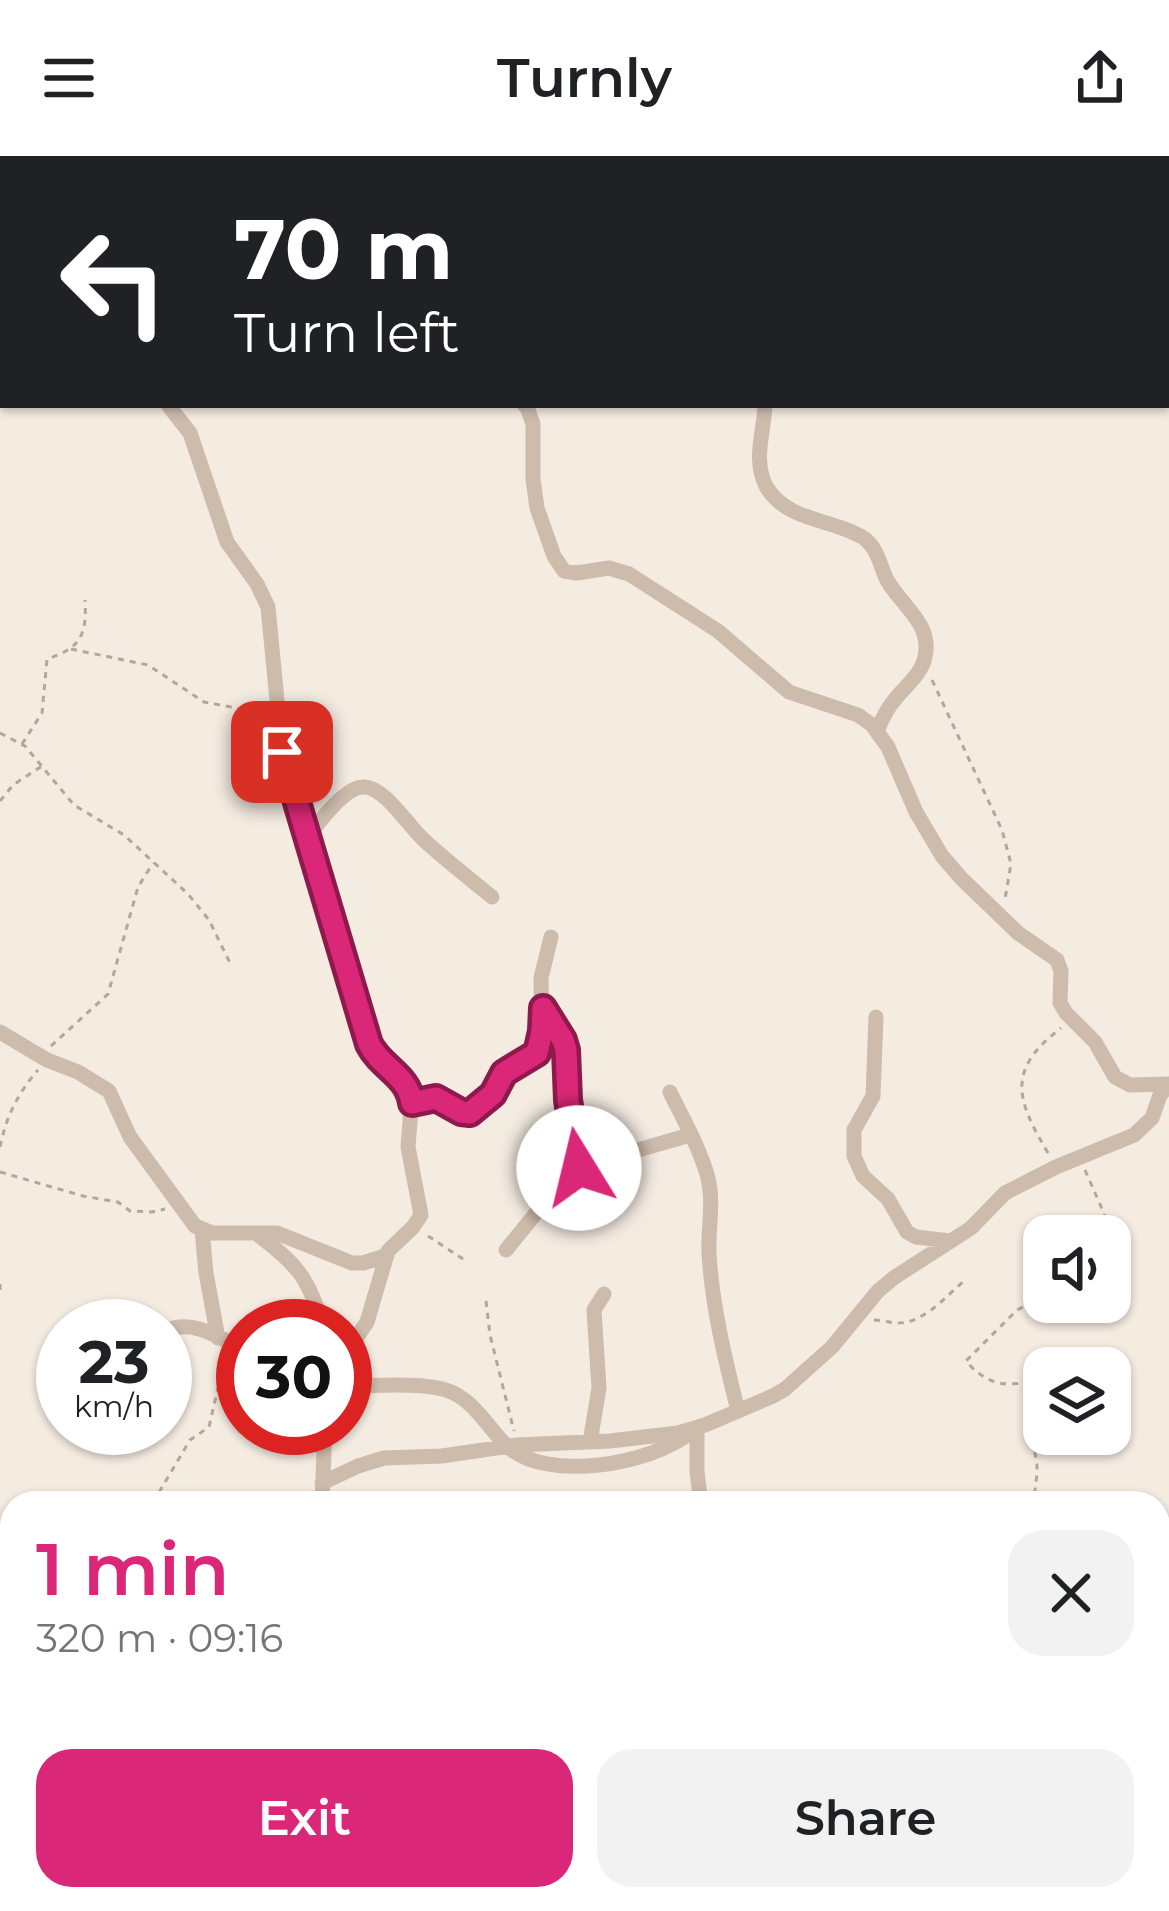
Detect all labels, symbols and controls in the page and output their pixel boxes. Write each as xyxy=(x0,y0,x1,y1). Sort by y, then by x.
icon: menu xyxy=(36,45,102,111)
text: Turnly xyxy=(497,45,672,111)
icon: share xyxy=(1067,45,1133,111)
text: 70 m xyxy=(234,198,453,300)
icon: left xyxy=(36,204,192,360)
text: Turn left xyxy=(234,300,460,366)
pin xyxy=(231,701,333,803)
icon: arrive xyxy=(249,719,315,785)
position arrow xyxy=(516,1105,642,1231)
map controls xyxy=(1023,1215,1131,1455)
button: sound xyxy=(1023,1215,1131,1323)
speed limit sign: 30 xyxy=(216,1299,372,1455)
text: 23 xyxy=(79,1325,149,1398)
button: layers xyxy=(1023,1347,1131,1455)
text: km/h xyxy=(74,1388,154,1425)
text: 1 min xyxy=(36,1525,229,1613)
button: close xyxy=(1008,1530,1134,1656)
text: 320 m · 09:16 xyxy=(36,1614,283,1662)
button: Exit xyxy=(36,1749,573,1887)
button: Share xyxy=(597,1749,1134,1887)

